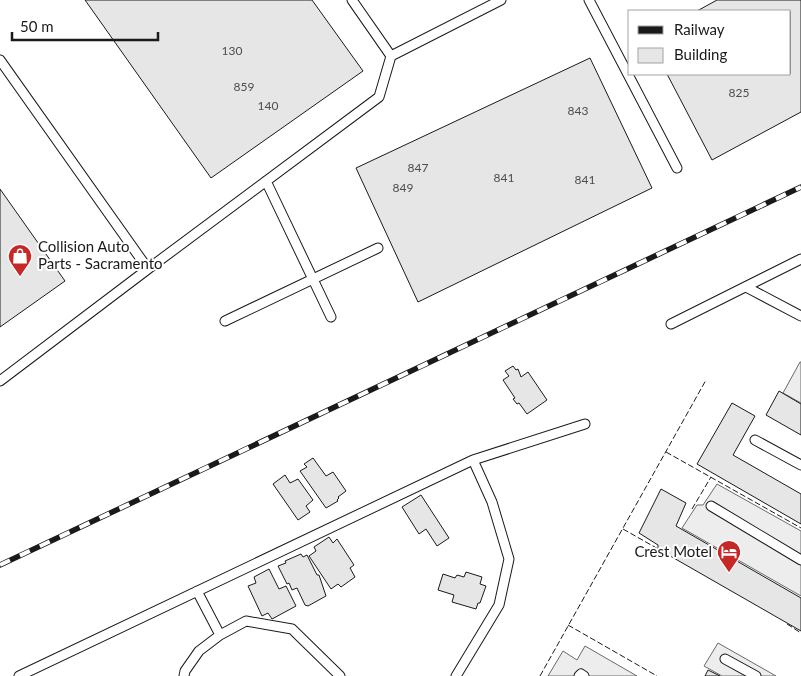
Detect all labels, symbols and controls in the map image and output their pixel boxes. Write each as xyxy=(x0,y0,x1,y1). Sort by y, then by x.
scale bar xyxy=(12,10,159,42)
legend xyxy=(628,10,791,75)
text: 50 m xyxy=(20,17,54,35)
text: Railway xyxy=(674,20,725,38)
house number: 130 xyxy=(222,43,242,58)
text: Building xyxy=(674,45,727,63)
house number: 859 xyxy=(234,79,254,94)
house number: 825 xyxy=(729,85,749,100)
house number: 140 xyxy=(258,98,278,113)
house number: 843 xyxy=(568,103,588,118)
house number: 847 xyxy=(408,160,428,175)
house number: 841 xyxy=(494,170,514,185)
house number: 841 xyxy=(575,172,595,187)
house number: 849 xyxy=(393,180,413,195)
place label: Collision Auto Parts - Sacramento xyxy=(38,237,163,272)
shop icon: Collision Auto Parts - Sacramento xyxy=(7,243,33,277)
hotel icon: Crest Motel xyxy=(716,539,742,573)
place label: Crest Motel xyxy=(634,542,712,560)

